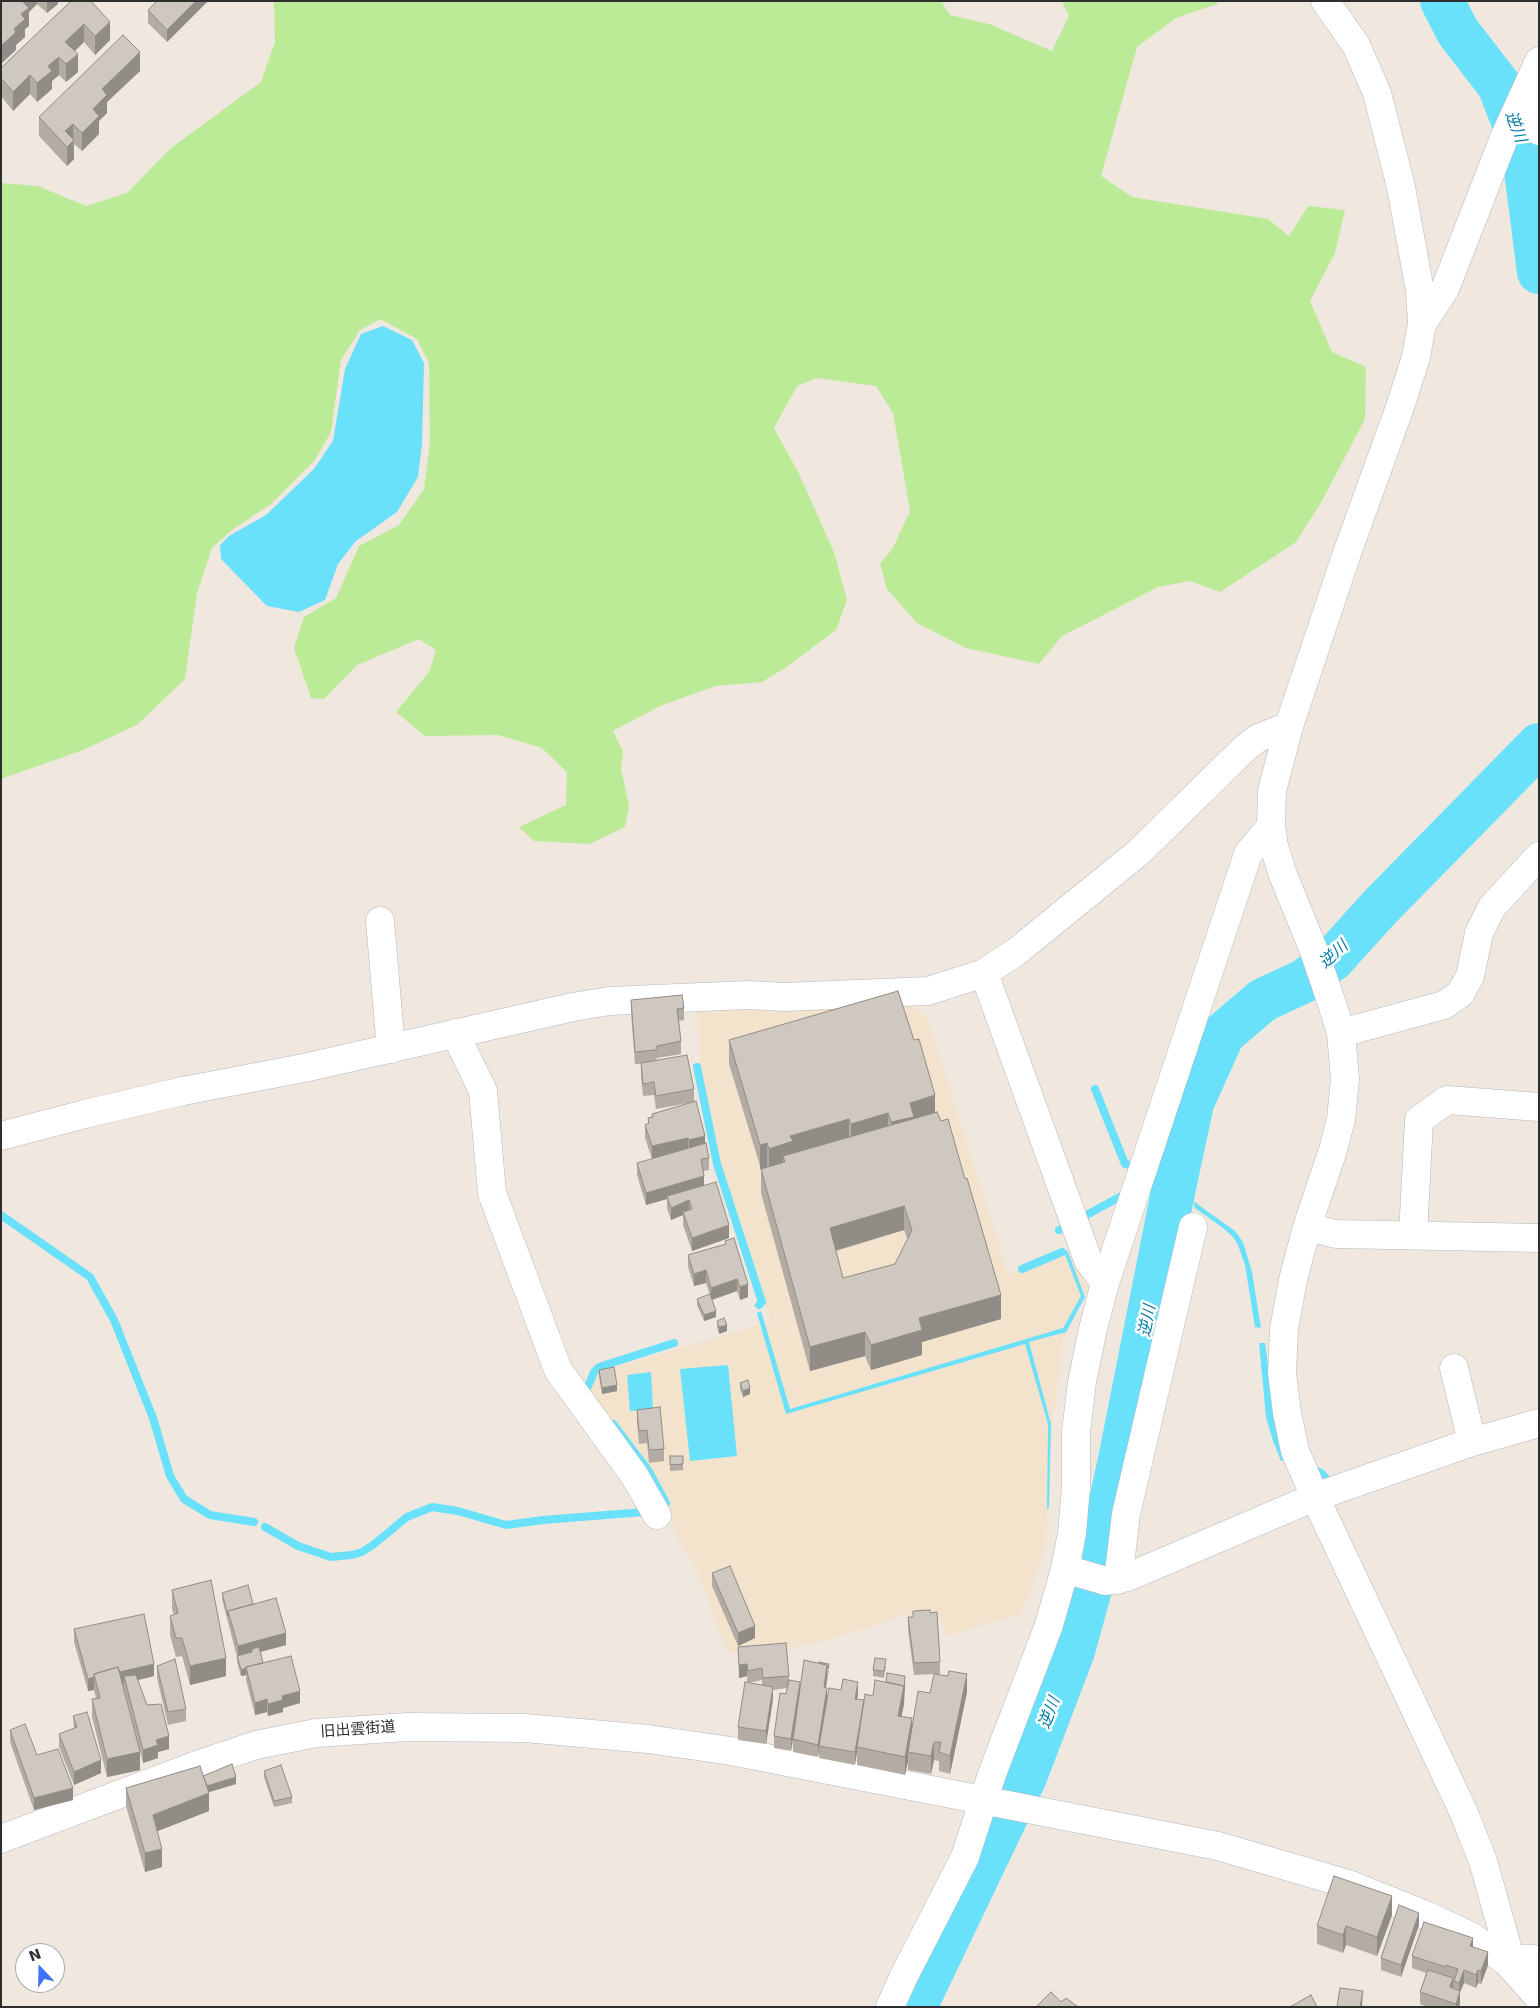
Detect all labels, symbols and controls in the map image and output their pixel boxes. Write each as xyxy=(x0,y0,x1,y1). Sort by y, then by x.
water label: 逆川 xyxy=(1500,109,1530,145)
water label: 逆川 xyxy=(1316,937,1352,973)
water label: 逆川 xyxy=(1136,1303,1160,1339)
water label: 逆川 xyxy=(1035,1695,1065,1731)
street label: 旧出雲街道 xyxy=(320,1718,396,1742)
north arrow xyxy=(15,1943,65,1993)
text: N xyxy=(27,1945,43,1964)

